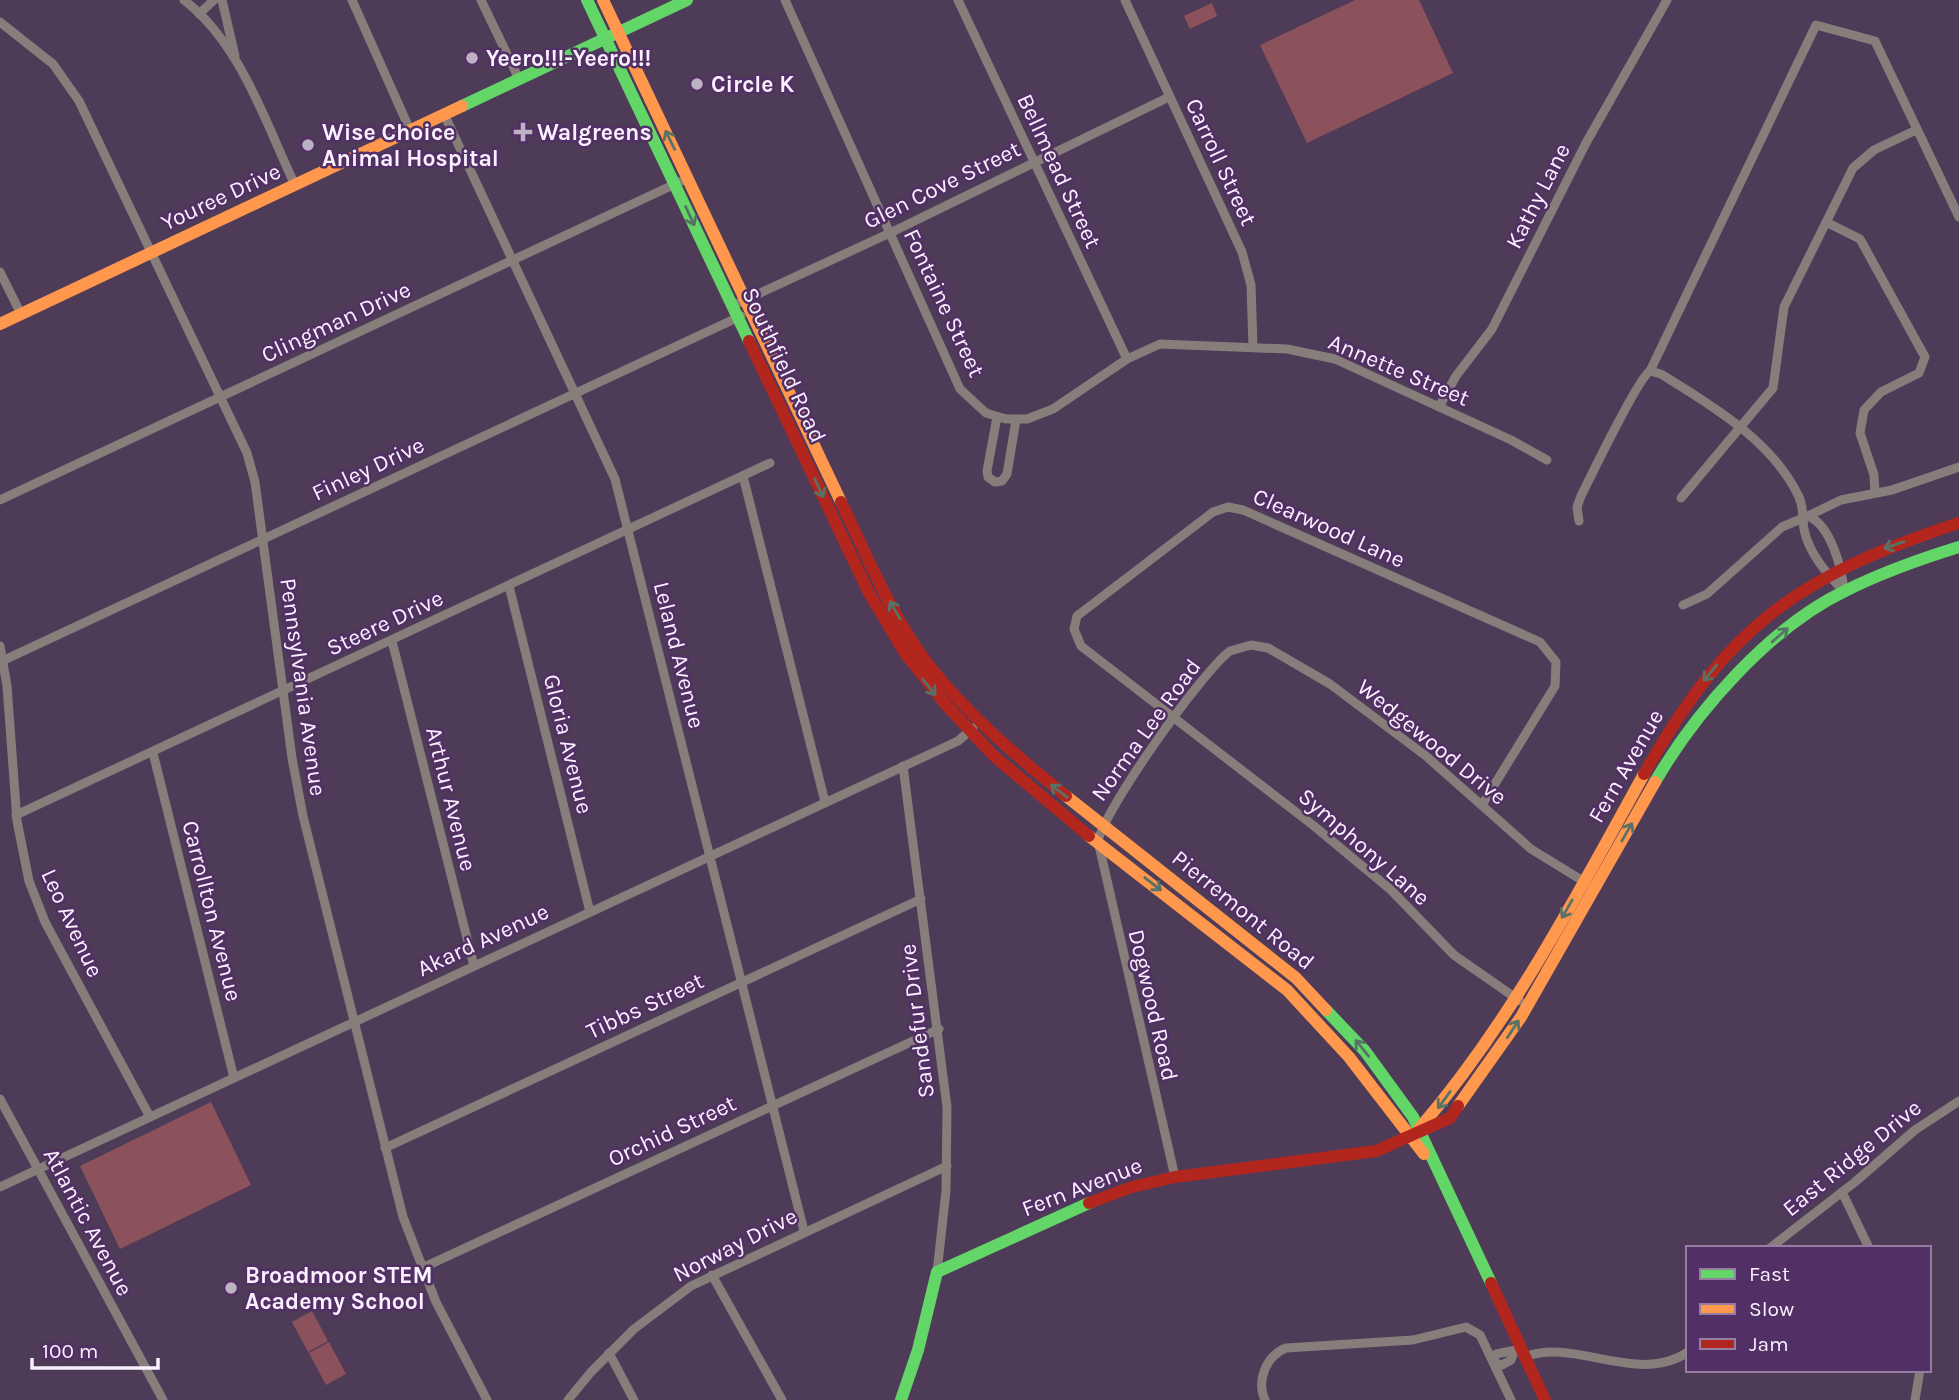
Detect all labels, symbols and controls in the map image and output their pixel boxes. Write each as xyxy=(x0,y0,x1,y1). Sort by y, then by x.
place label: Yeero!!!-Yeero!!! xyxy=(486,45,651,72)
marker: Yeero!!!-Yeero!!! xyxy=(464,50,480,66)
place label: Circle K xyxy=(711,71,794,98)
marker: Circle K xyxy=(689,76,705,92)
street label: Bellmead Street xyxy=(1011,90,1107,253)
street label: Carroll Street xyxy=(1180,94,1262,230)
place label: Wise Choice Animal Hospital xyxy=(322,119,499,172)
place label: Walgreens xyxy=(537,119,652,146)
marker: Walgreens xyxy=(515,124,531,140)
one-way arrow xyxy=(662,129,675,150)
street label: Glen Cove Street xyxy=(859,135,1025,235)
marker: Wise Choice Animal Hospital xyxy=(300,137,316,153)
street label: Kathy Lane xyxy=(1500,139,1576,253)
street label: Youree Drive xyxy=(157,158,285,236)
one-way arrow xyxy=(684,205,697,226)
street label: Fontaine Street xyxy=(898,225,990,382)
street label: Clingman Drive xyxy=(257,276,415,368)
street label: Southfield Road xyxy=(736,283,832,447)
street label: Annette Street xyxy=(1324,328,1474,412)
street label: Finley Drive xyxy=(307,431,429,507)
one-way arrow xyxy=(813,477,826,498)
street label: Clearwood Lane xyxy=(1249,482,1409,574)
one-way arrow xyxy=(1884,540,1906,552)
street label: Pennsylvania Avenue xyxy=(274,576,332,798)
street label: Leland Avenue xyxy=(648,579,710,731)
street label: Steere Drive xyxy=(322,584,448,662)
one-way arrow xyxy=(887,600,901,620)
one-way arrow xyxy=(1771,627,1789,643)
street label: Norma Lee Road xyxy=(1085,654,1207,806)
one-way arrow xyxy=(1702,663,1718,681)
street label: Gloria Avenue xyxy=(538,671,598,817)
street label: Wedgewood Drive xyxy=(1352,673,1512,811)
one-way arrow xyxy=(921,677,936,696)
street label: Fern Avenue xyxy=(1583,704,1669,828)
street label: Arthur Avenue xyxy=(420,724,482,874)
one-way arrow xyxy=(1050,783,1068,798)
street label: Symphony Lane xyxy=(1293,783,1435,911)
street label: Carrollton Avenue xyxy=(177,818,247,1004)
one-way arrow xyxy=(1620,823,1634,843)
street label: Pierremont Road xyxy=(1167,844,1319,976)
street label: Leo Avenue xyxy=(35,865,109,981)
one-way arrow xyxy=(1144,877,1162,892)
street label: Akard Avenue xyxy=(413,898,553,982)
one-way arrow xyxy=(1560,898,1573,919)
street label: Dogwood Road xyxy=(1122,927,1184,1083)
street label: Sandefur Drive xyxy=(894,942,940,1100)
street label: Tibbs Street xyxy=(582,967,708,1045)
one-way arrow xyxy=(1505,1020,1520,1039)
one-way arrow xyxy=(1355,1040,1370,1058)
street label: Orchid Street xyxy=(604,1089,741,1172)
one-way arrow xyxy=(1437,1090,1452,1109)
street label: East Ridge Drive xyxy=(1777,1094,1927,1222)
street label: Atlantic Avenue xyxy=(38,1144,138,1300)
street label: Fern Avenue xyxy=(1018,1152,1146,1222)
street label: Norway Drive xyxy=(668,1202,802,1288)
legend xyxy=(1686,1246,1931,1372)
place label: Broadmoor STEM Academy School xyxy=(245,1262,433,1315)
text: Fast xyxy=(1749,1262,1790,1286)
marker: Broadmoor STEM Academy School xyxy=(223,1280,239,1296)
text: Slow xyxy=(1749,1297,1794,1321)
scale bar xyxy=(32,1326,158,1370)
text: Jam xyxy=(1749,1332,1789,1356)
text: 100 m xyxy=(42,1339,99,1363)

